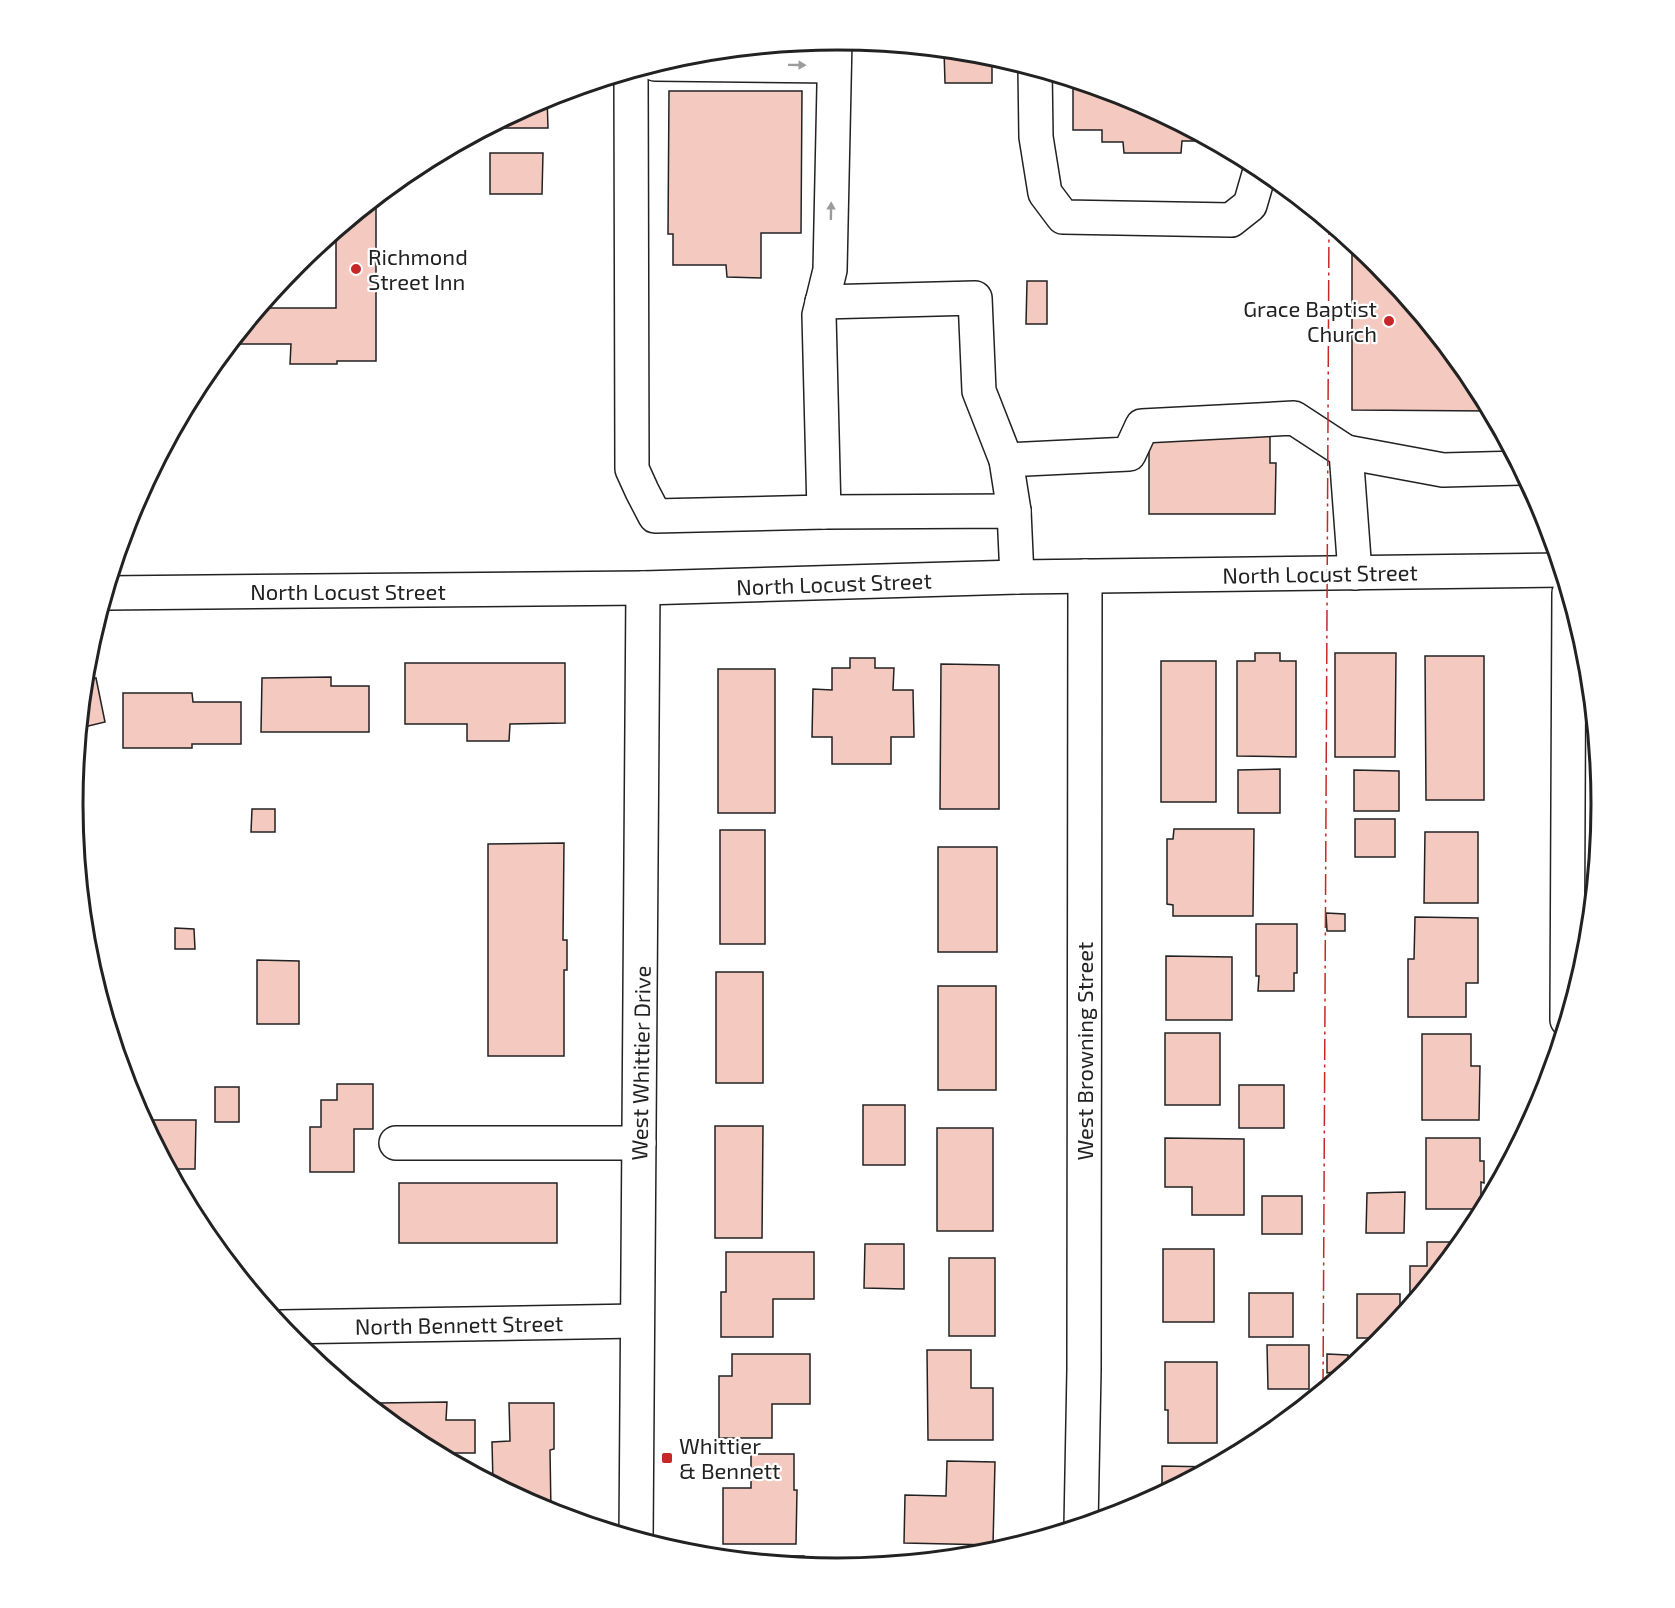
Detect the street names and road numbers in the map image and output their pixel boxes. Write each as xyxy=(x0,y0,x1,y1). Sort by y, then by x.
street label: North Locust Street xyxy=(1222,558,1418,588)
street label: North Locust Street xyxy=(736,567,932,599)
street label: North Locust Street xyxy=(250,578,446,604)
street label: West Browning Street xyxy=(1071,942,1097,1160)
street label: West Whittier Drive xyxy=(625,965,655,1161)
street label: North Bennett Street xyxy=(355,1309,563,1339)

